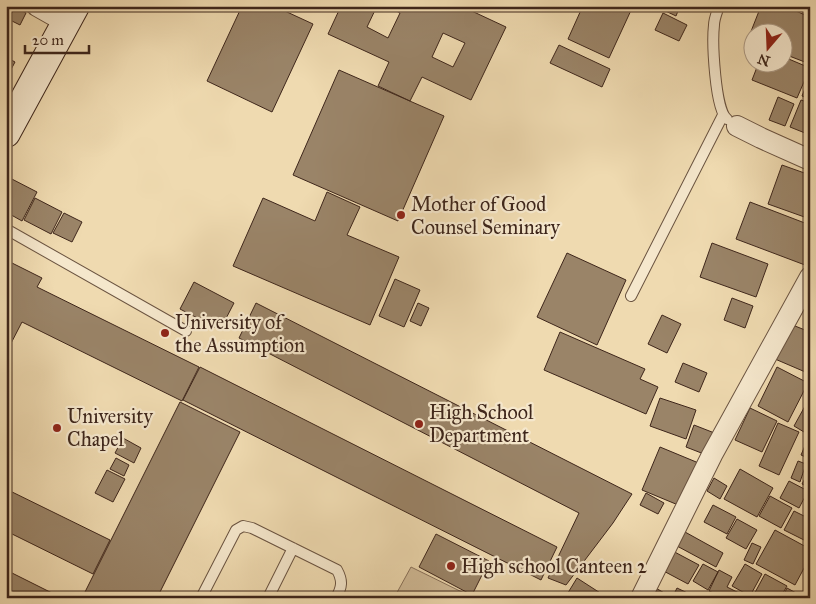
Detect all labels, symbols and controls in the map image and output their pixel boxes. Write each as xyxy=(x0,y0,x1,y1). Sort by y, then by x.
scale bar xyxy=(25,22,89,54)
north arrow xyxy=(744,22,794,72)
text: 20 m xyxy=(32,31,64,49)
text: N xyxy=(755,50,772,70)
place label: Mother of Good Counsel Seminary xyxy=(411,192,561,239)
marker: Mother of Good Counsel Seminary xyxy=(395,209,407,221)
place label: University of the Assumption xyxy=(175,310,305,357)
marker: University of the Assumption xyxy=(159,327,171,339)
place label: High School Department xyxy=(429,400,534,447)
place label: University Chapel xyxy=(67,404,153,451)
marker: High School Department xyxy=(413,418,425,430)
marker: University Chapel xyxy=(51,422,63,434)
place label: High school Canteen 2 xyxy=(461,554,647,579)
marker: High school Canteen 2 xyxy=(445,560,457,572)

